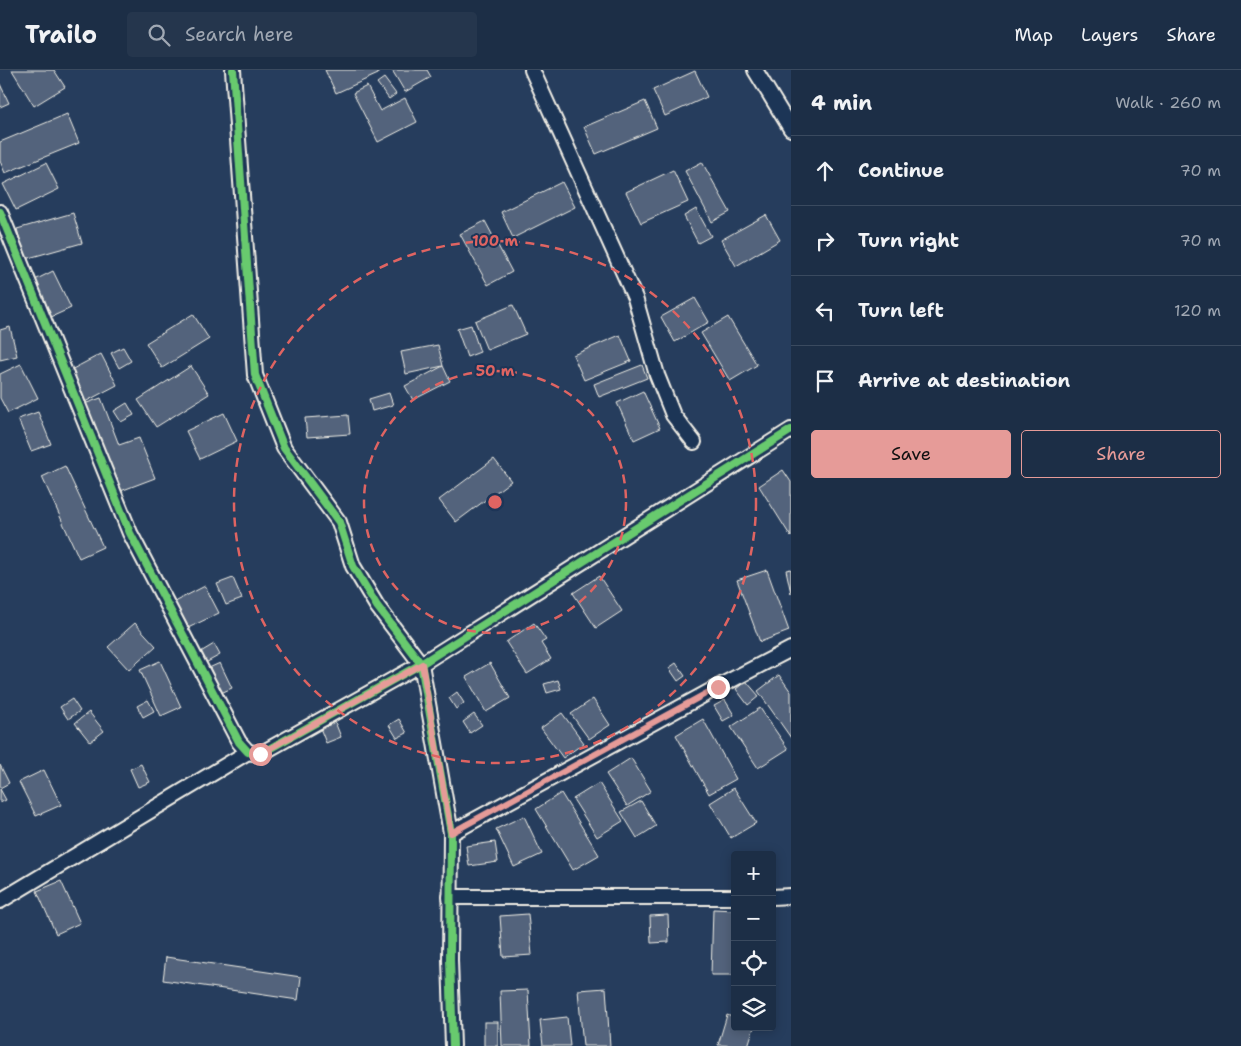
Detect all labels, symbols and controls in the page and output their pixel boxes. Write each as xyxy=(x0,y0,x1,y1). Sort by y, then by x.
search box xyxy=(127,12,477,57)
text: Trailo xyxy=(25,19,97,51)
icon: search xyxy=(145,21,173,49)
text: Search here xyxy=(185,22,294,47)
text: Map xyxy=(1015,23,1053,47)
text: Layers xyxy=(1081,23,1138,47)
text: Share xyxy=(1166,23,1216,47)
text: 4 min xyxy=(811,89,872,117)
text: Walk · 260 m xyxy=(1115,92,1221,113)
icon: ahead xyxy=(811,157,839,185)
text: Continue xyxy=(858,158,944,183)
text: 70 m xyxy=(1180,160,1221,181)
icon: right xyxy=(811,227,839,255)
text: Turn right xyxy=(858,228,959,253)
text: 70 m xyxy=(1180,230,1221,251)
text: 100 m xyxy=(472,231,518,251)
icon: left xyxy=(811,297,839,325)
text: Turn left xyxy=(858,298,944,323)
text: 120 m xyxy=(1174,300,1221,321)
text: 50 m xyxy=(476,361,515,381)
icon: arrive xyxy=(811,367,839,395)
text: Arrive at destination xyxy=(858,368,1070,393)
button: Save xyxy=(811,430,1011,478)
button: Share xyxy=(1021,430,1221,478)
centre of rings xyxy=(486,493,504,511)
route end xyxy=(707,676,730,699)
route start xyxy=(249,743,272,766)
map controls xyxy=(731,851,776,1031)
button: + xyxy=(731,851,776,896)
button: − xyxy=(731,896,776,941)
button: locate xyxy=(731,941,776,986)
button: layers xyxy=(731,986,776,1031)

